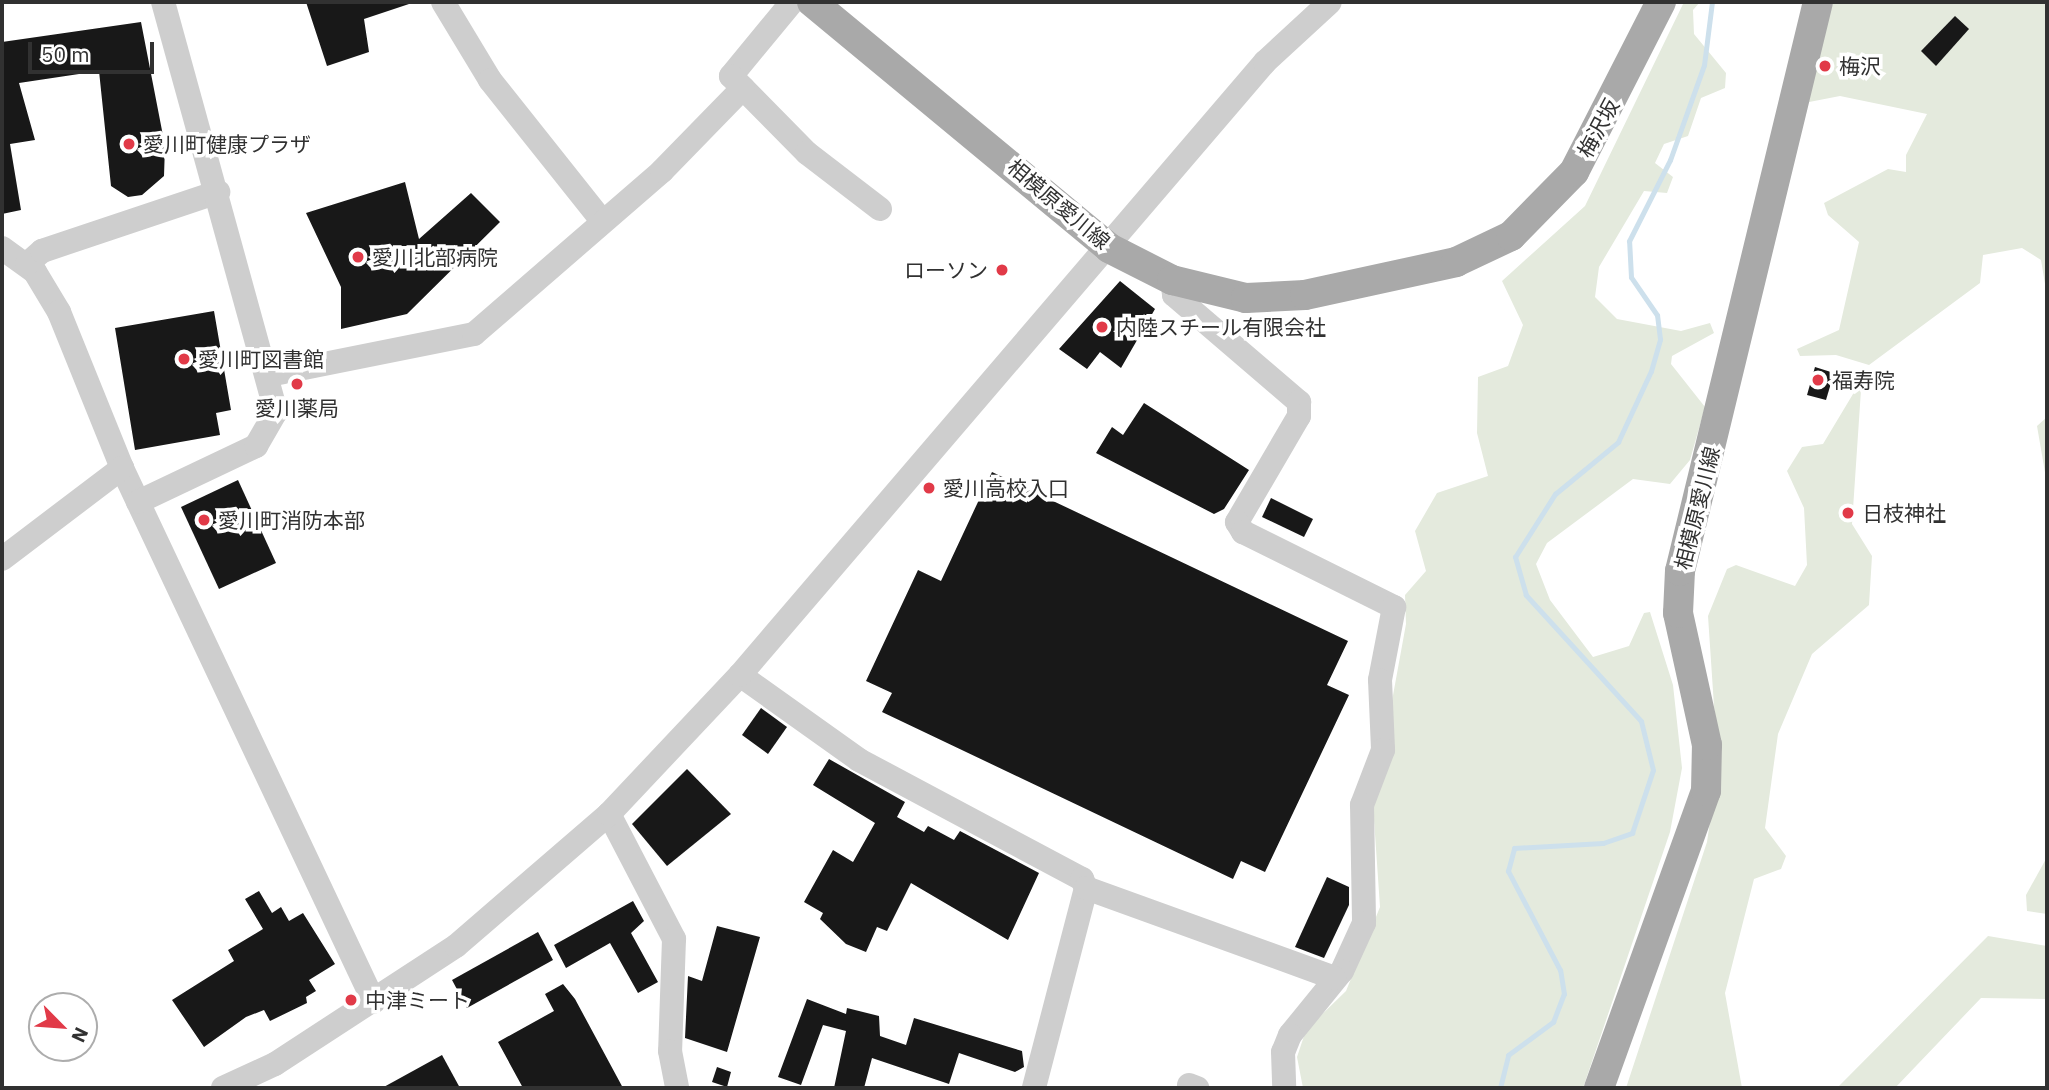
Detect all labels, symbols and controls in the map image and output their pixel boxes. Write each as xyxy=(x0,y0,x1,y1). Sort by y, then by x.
scale bar xyxy=(32,28,158,72)
text: 50 m xyxy=(41,40,90,68)
place label: 梅沢 xyxy=(1839,53,1881,79)
marker: 梅沢 xyxy=(1817,58,1833,74)
street label: 梅沢坂 xyxy=(1572,94,1624,162)
place label: 愛川町健康プラザ xyxy=(143,131,311,157)
marker: 愛川町健康プラザ xyxy=(121,136,137,152)
street label: 相模原愛川線 xyxy=(1003,154,1115,254)
place label: 愛川北部病院 xyxy=(372,244,498,270)
marker: 愛川北部病院 xyxy=(350,249,366,265)
place label: ローソン xyxy=(904,257,988,283)
marker: ローソン xyxy=(994,262,1010,278)
place label: 内陸スチール有限会社 xyxy=(1116,314,1326,340)
marker: 内陸スチール有限会社 xyxy=(1094,319,1110,335)
place label: 愛川町図書館 xyxy=(198,346,324,372)
marker: 愛川町図書館 xyxy=(176,351,192,367)
place label: 福寿院 xyxy=(1832,367,1895,393)
marker: 福寿院 xyxy=(1810,372,1826,388)
marker: 愛川薬局 xyxy=(289,376,305,392)
place label: 愛川薬局 xyxy=(255,395,339,421)
street label: 相模原愛川線 xyxy=(1670,444,1724,572)
place label: 愛川高校入口 xyxy=(943,475,1069,501)
marker: 愛川高校入口 xyxy=(921,480,937,496)
place label: 日枝神社 xyxy=(1862,500,1946,526)
marker: 日枝神社 xyxy=(1840,505,1856,521)
place label: 愛川町消防本部 xyxy=(218,507,365,533)
marker: 愛川町消防本部 xyxy=(196,512,212,528)
place label: 中津ミート xyxy=(365,987,470,1013)
north arrow xyxy=(28,992,98,1062)
marker: 中津ミート xyxy=(343,992,359,1008)
text: N xyxy=(66,1024,94,1046)

